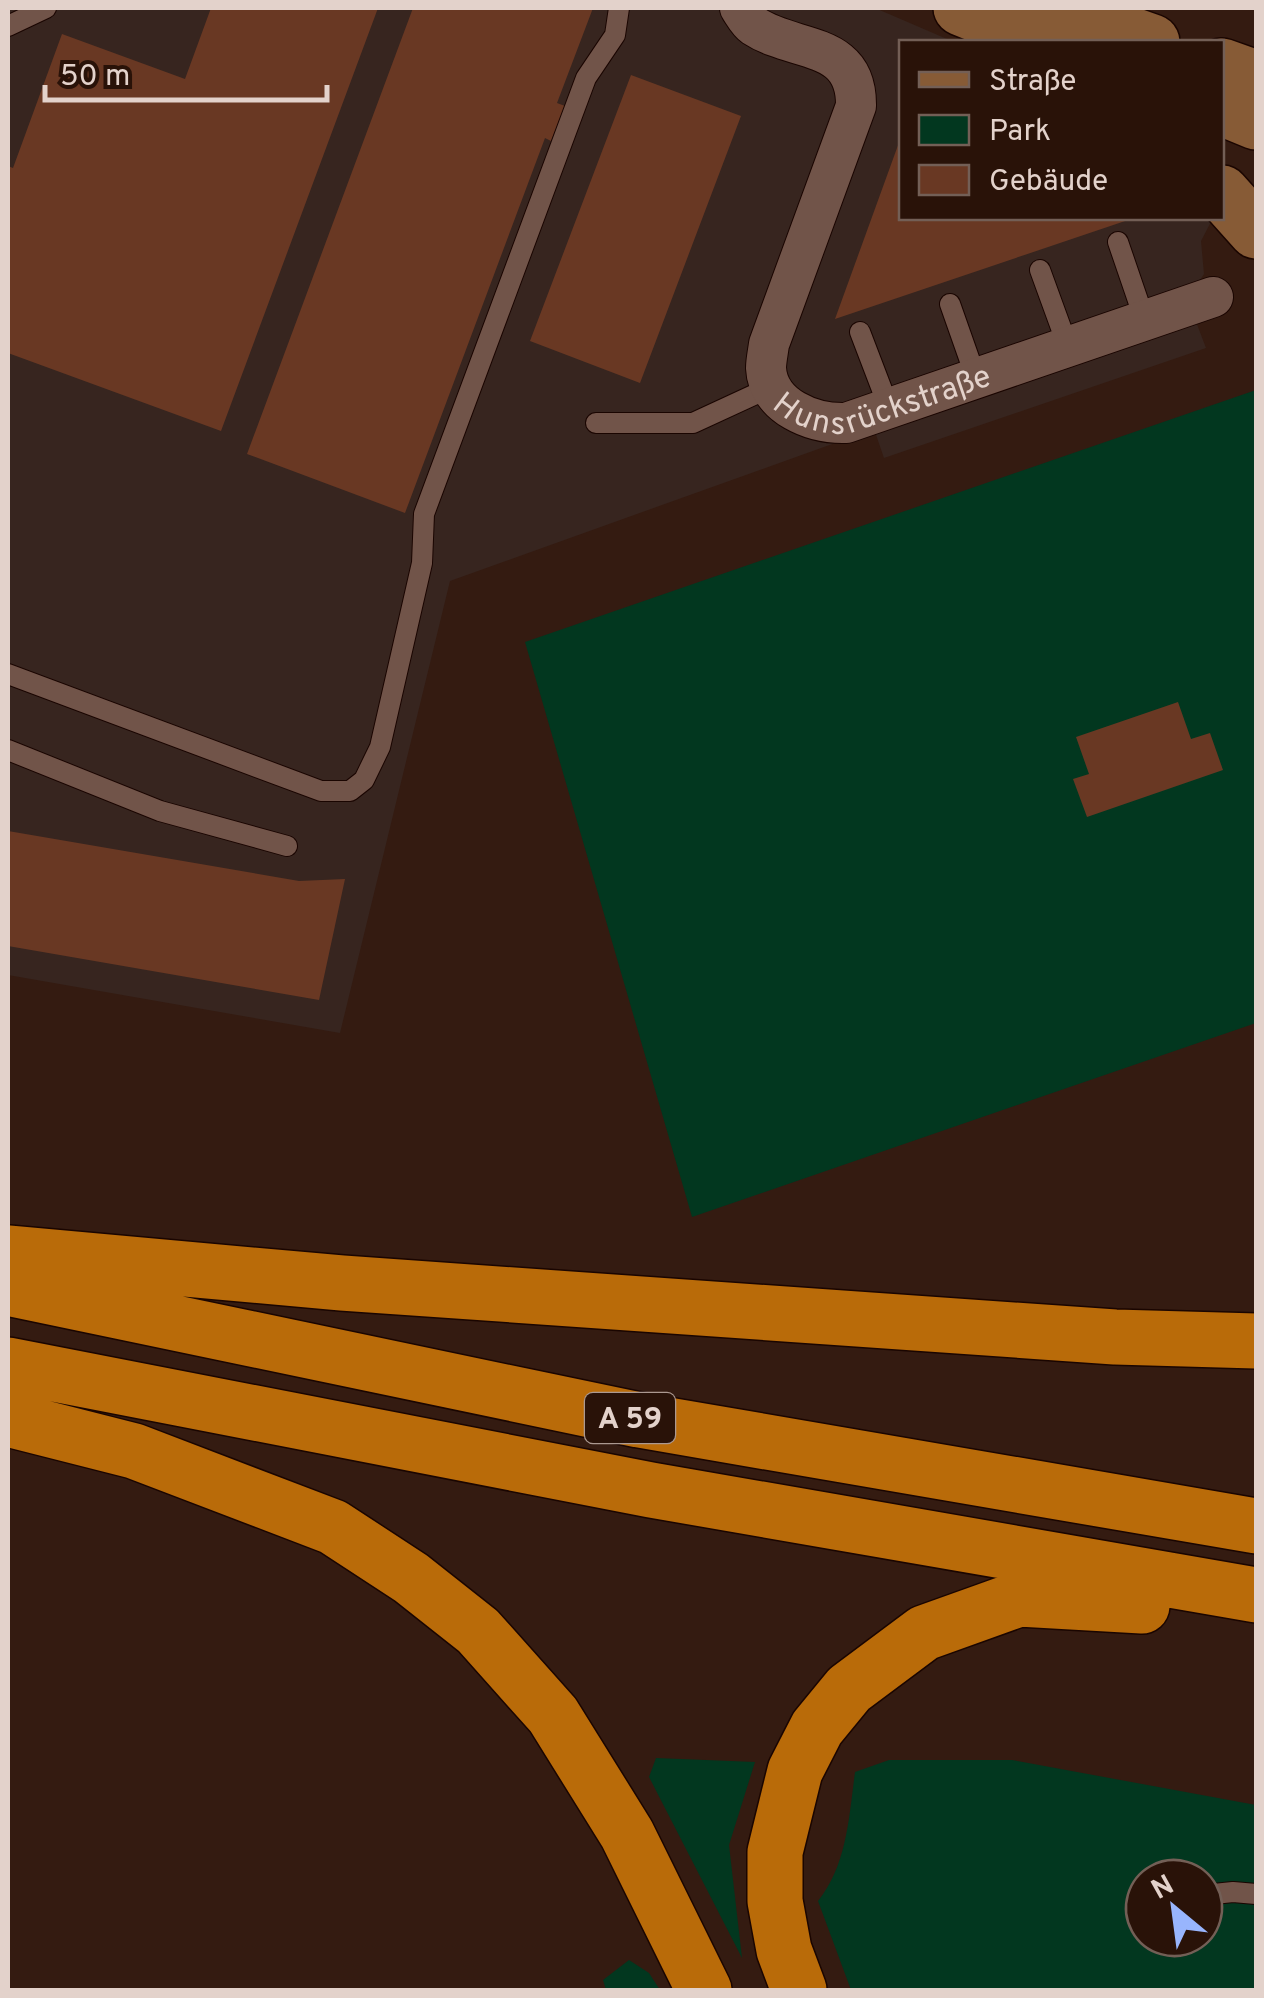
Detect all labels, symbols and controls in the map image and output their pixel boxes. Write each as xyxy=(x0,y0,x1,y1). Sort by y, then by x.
scale bar xyxy=(45,40,328,102)
legend xyxy=(899,40,1224,220)
text: 50 m xyxy=(60,59,130,96)
text: Straße xyxy=(989,64,1076,101)
text: Park xyxy=(989,114,1051,151)
text: Gebäude xyxy=(989,164,1108,201)
street label: Hunsrückstraße xyxy=(764,358,997,446)
road number: A 59 xyxy=(585,1393,675,1443)
north arrow xyxy=(1124,1858,1224,1958)
text: N xyxy=(1146,1868,1181,1909)

